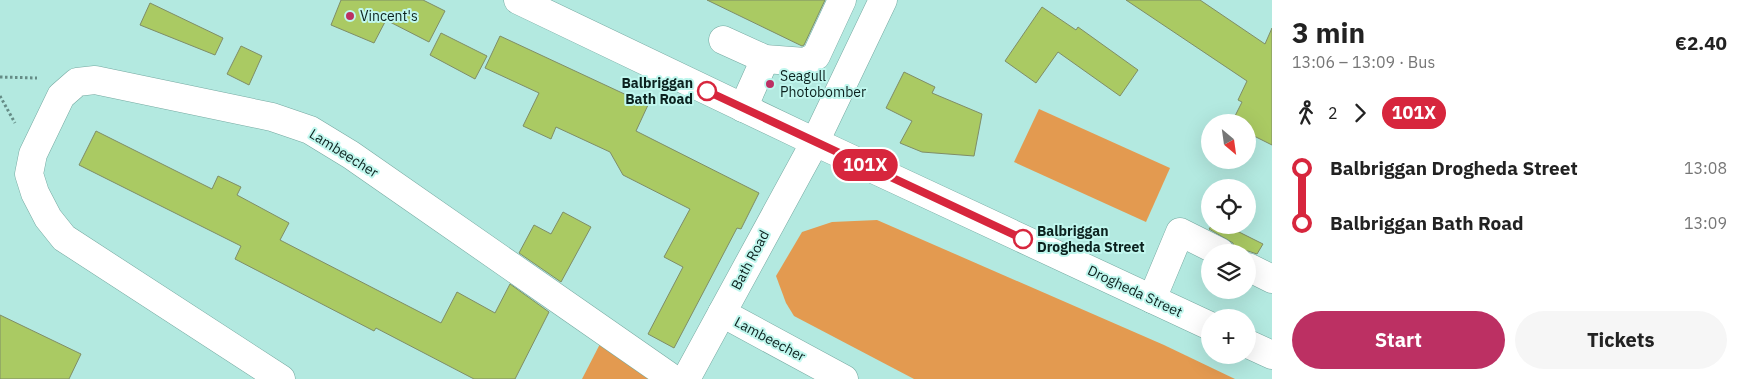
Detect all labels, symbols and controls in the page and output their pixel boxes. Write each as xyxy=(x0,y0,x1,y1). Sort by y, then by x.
place label: Vincent's xyxy=(360,7,418,25)
marker: Vincent's xyxy=(344,10,356,22)
text: 3 min xyxy=(1292,14,1365,51)
text: €2.40 xyxy=(1675,31,1727,55)
text: 13:06 – 13:09 · Bus xyxy=(1292,52,1435,72)
place label: Seagull Photobomber xyxy=(780,67,866,101)
place label: Balbriggan Bath Road xyxy=(621,74,693,108)
marker: Seagull Photobomber xyxy=(764,78,776,90)
marker: Balbriggan Bath Road xyxy=(697,81,717,101)
icon: walk xyxy=(1292,99,1320,127)
icon: forward xyxy=(1346,99,1374,127)
text: 101X xyxy=(1392,101,1436,124)
text: 2 xyxy=(1328,103,1338,123)
north arrow xyxy=(1201,114,1256,169)
map controls xyxy=(1201,114,1256,364)
street label: Lambeecher xyxy=(306,125,382,181)
line badge: 101X xyxy=(830,149,900,181)
text: 101X xyxy=(843,153,887,176)
text: Balbriggan Drogheda Street xyxy=(1330,156,1578,180)
text: 13:08 xyxy=(1684,158,1727,178)
button: locate xyxy=(1201,179,1256,234)
text: Balbriggan Bath Road xyxy=(1330,211,1524,235)
text: 13:09 xyxy=(1684,213,1727,233)
place label: Balbriggan Drogheda Street xyxy=(1037,222,1145,256)
street label: Bath Road xyxy=(727,227,773,293)
marker: Balbriggan Drogheda Street xyxy=(1013,229,1033,249)
button: layers xyxy=(1201,244,1256,299)
street label: Drogheda Street xyxy=(1085,261,1185,321)
button: + xyxy=(1201,309,1256,364)
button: Start xyxy=(1292,311,1505,369)
button: Tickets xyxy=(1515,311,1727,369)
street label: Lambeecher xyxy=(731,313,809,365)

